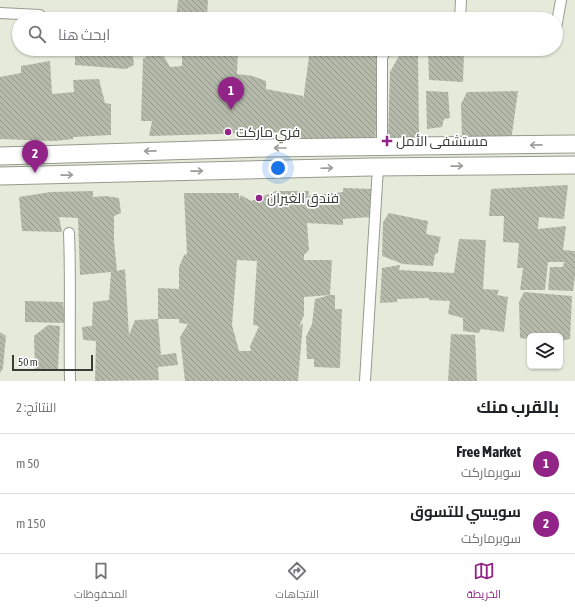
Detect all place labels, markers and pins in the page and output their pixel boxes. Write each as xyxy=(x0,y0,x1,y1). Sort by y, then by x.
pin: 1 xyxy=(218,77,244,110)
place label: فري ماركت xyxy=(236,124,300,144)
marker: فري ماركت xyxy=(223,127,233,137)
place label: مستشفى الأمل xyxy=(396,133,488,149)
marker: مستشفى الأمل xyxy=(381,135,393,147)
pin: 2 xyxy=(22,140,48,173)
place label: فندق الغيران xyxy=(267,190,339,207)
marker: فندق الغيران xyxy=(254,193,264,203)

